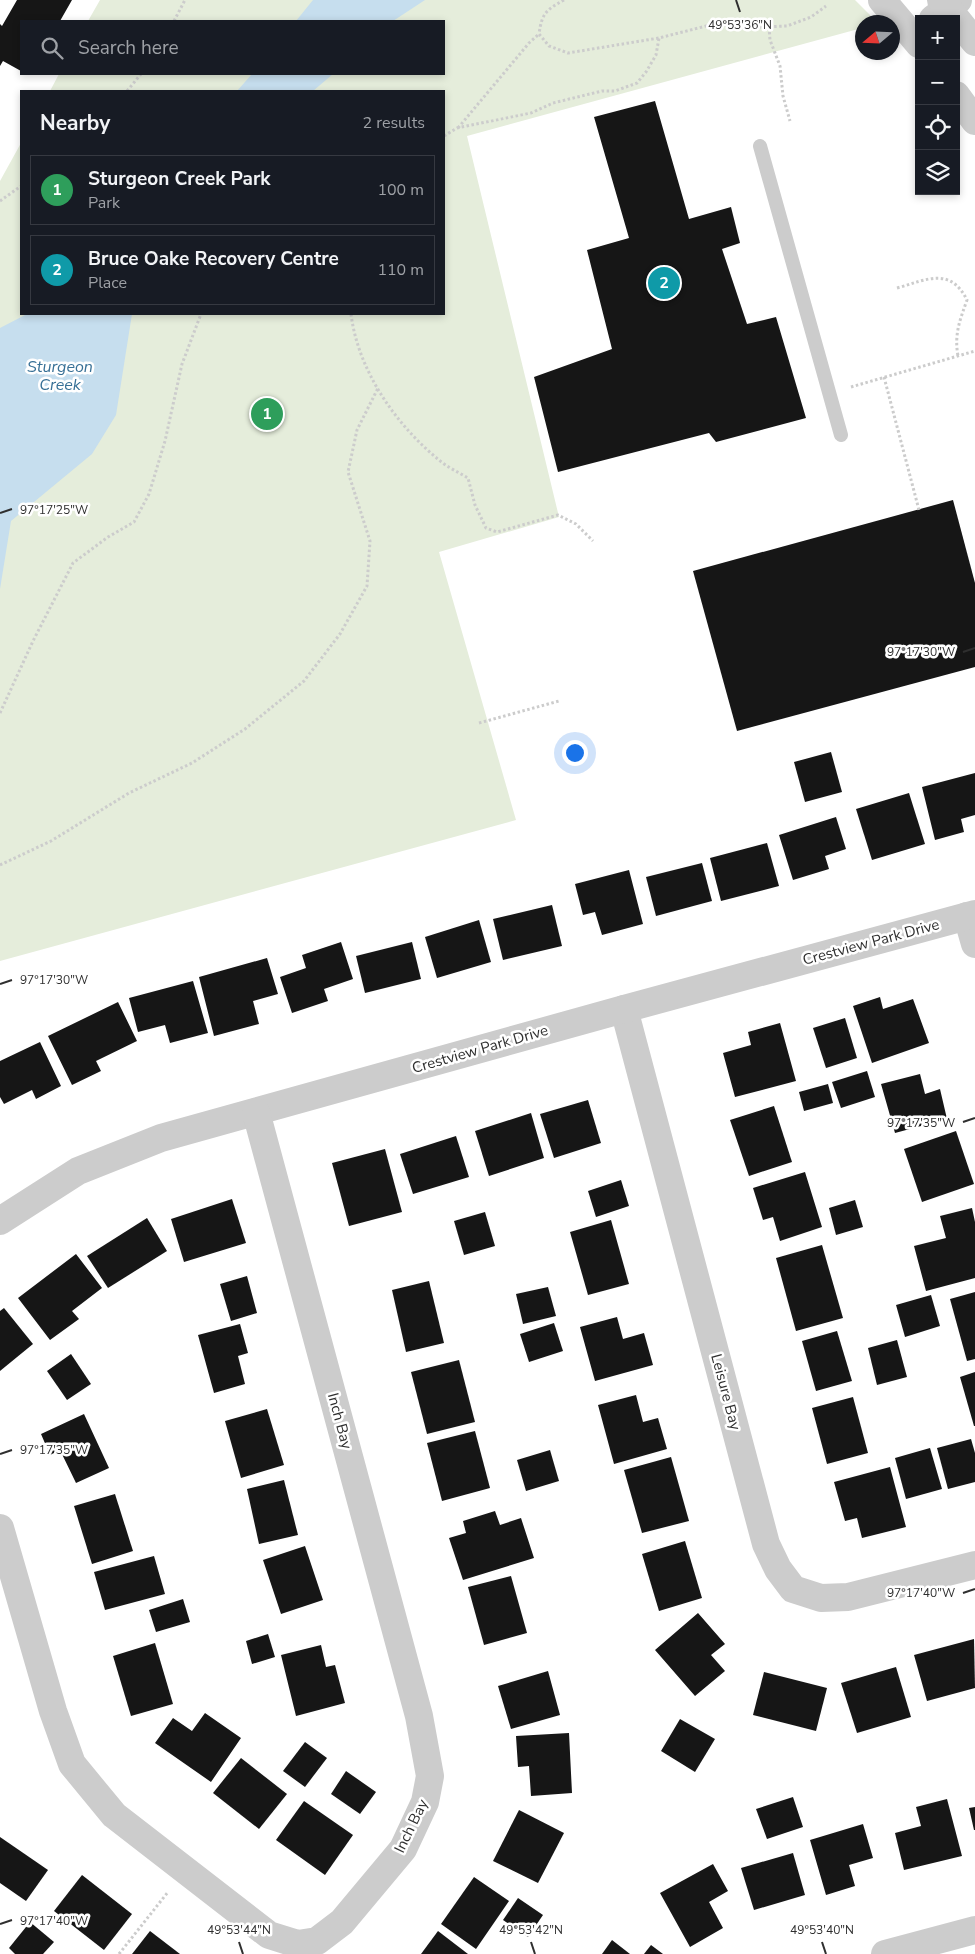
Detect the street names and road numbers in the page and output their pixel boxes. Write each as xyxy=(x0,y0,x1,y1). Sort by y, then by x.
street label: Crestview Park Drive xyxy=(800,914,942,970)
street label: Crestview Park Drive xyxy=(410,1020,550,1078)
street label: Leisure Bay xyxy=(706,1352,746,1433)
street label: Inch Bay xyxy=(323,1391,357,1452)
street label: Inch Bay xyxy=(389,1796,433,1856)

